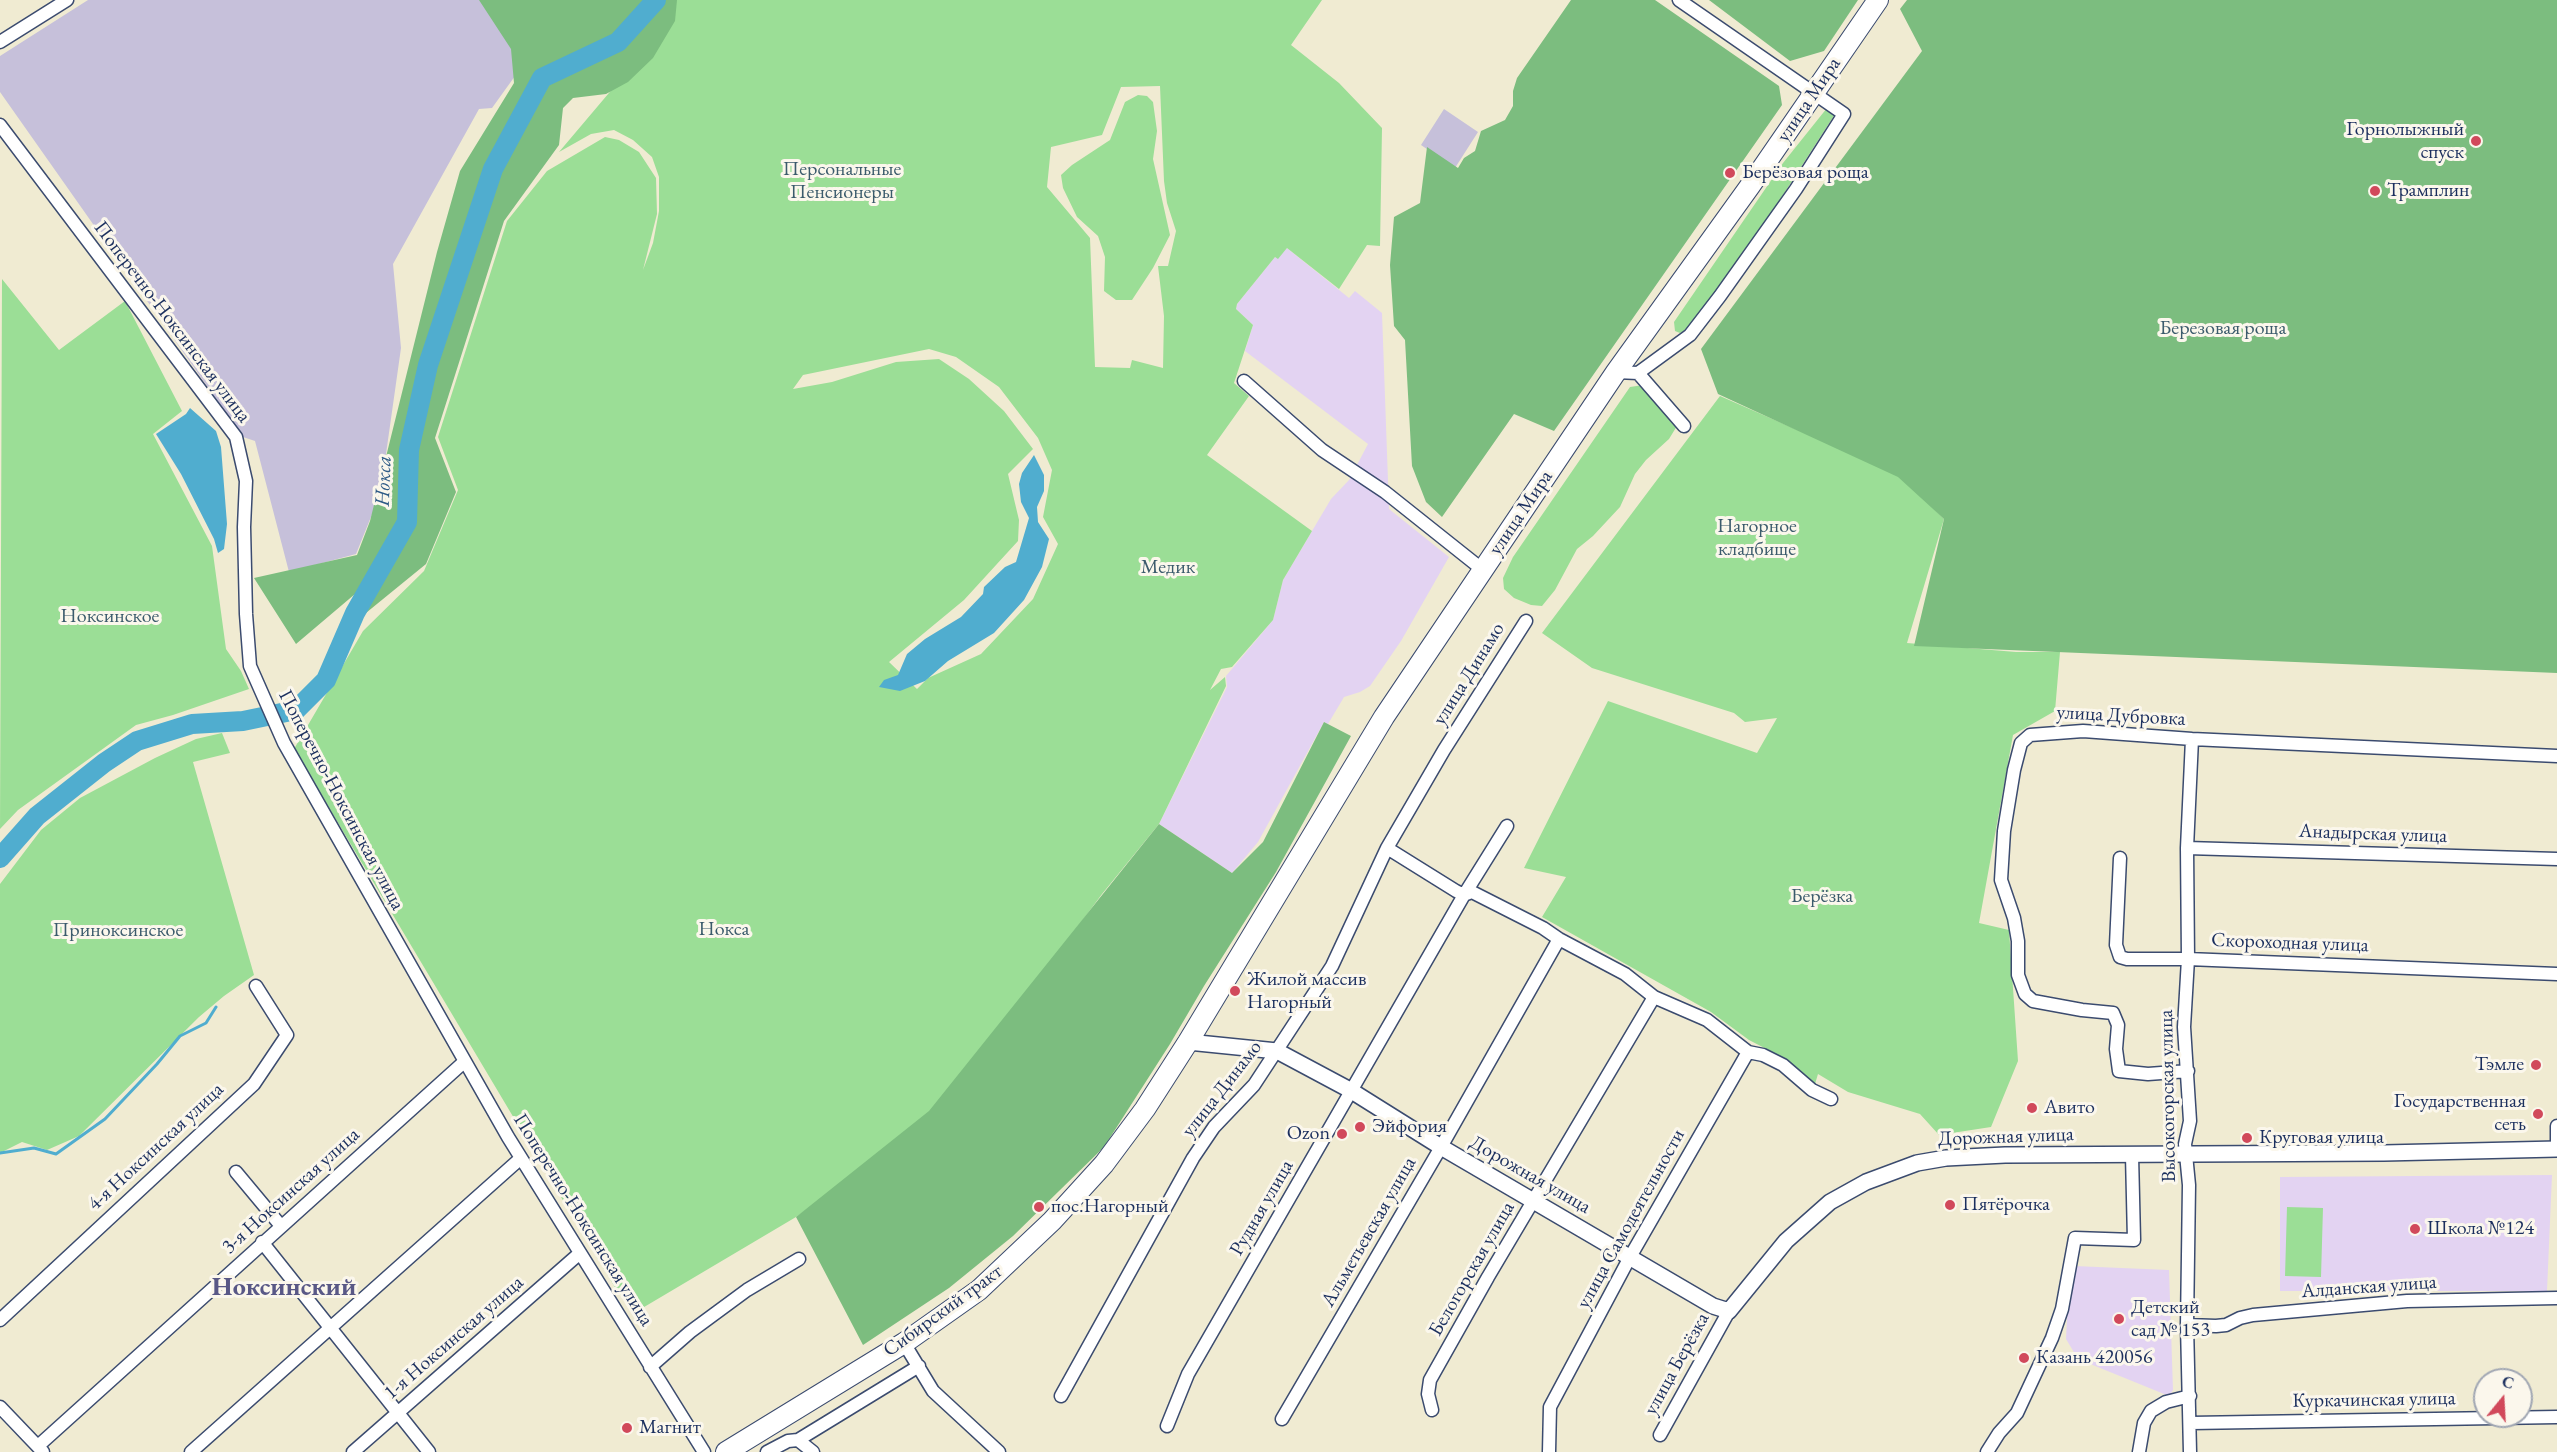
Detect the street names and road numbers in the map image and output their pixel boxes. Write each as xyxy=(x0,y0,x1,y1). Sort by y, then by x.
street label: улица Мира xyxy=(1772,53,1846,147)
street label: Поперечно-Ноксинская улица xyxy=(88,217,256,427)
street label: улица Мира xyxy=(1484,466,1558,560)
street label: улица Динамо xyxy=(1428,618,1510,730)
street label: Поперечно-Ноксинская улица xyxy=(273,686,409,914)
street label: улица Дубровка xyxy=(2056,701,2186,731)
street label: Анадырская улица xyxy=(2298,819,2448,849)
street label: Скороходная улица xyxy=(2211,928,2369,958)
street label: Высокогорская улица xyxy=(2154,1009,2182,1183)
street label: улица Динамо xyxy=(1177,1036,1267,1142)
street label: 4-я Ноксинская улица xyxy=(83,1078,229,1216)
street label: Поперечно-Ноксинская улица xyxy=(508,1109,658,1331)
street label: 3-я Ноксинская улица xyxy=(217,1123,365,1259)
street label: Дорожная улица xyxy=(1938,1123,2074,1151)
street label: улица Самодеятельности xyxy=(1572,1125,1690,1313)
street label: Дорожная улица xyxy=(1465,1131,1595,1219)
street label: Альметьевская улица xyxy=(1316,1153,1422,1311)
street label: Рудная улица xyxy=(1225,1156,1299,1260)
street label: Белогорская улица xyxy=(1424,1198,1520,1340)
street label: Сибирский тракт xyxy=(879,1260,1007,1362)
street label: Алданская улица xyxy=(2300,1270,2438,1304)
street label: 1-я Ноксинская улица xyxy=(379,1271,529,1405)
street label: улица Берёзка xyxy=(1639,1309,1715,1419)
street label: Куркачинская улица xyxy=(2292,1387,2456,1413)

